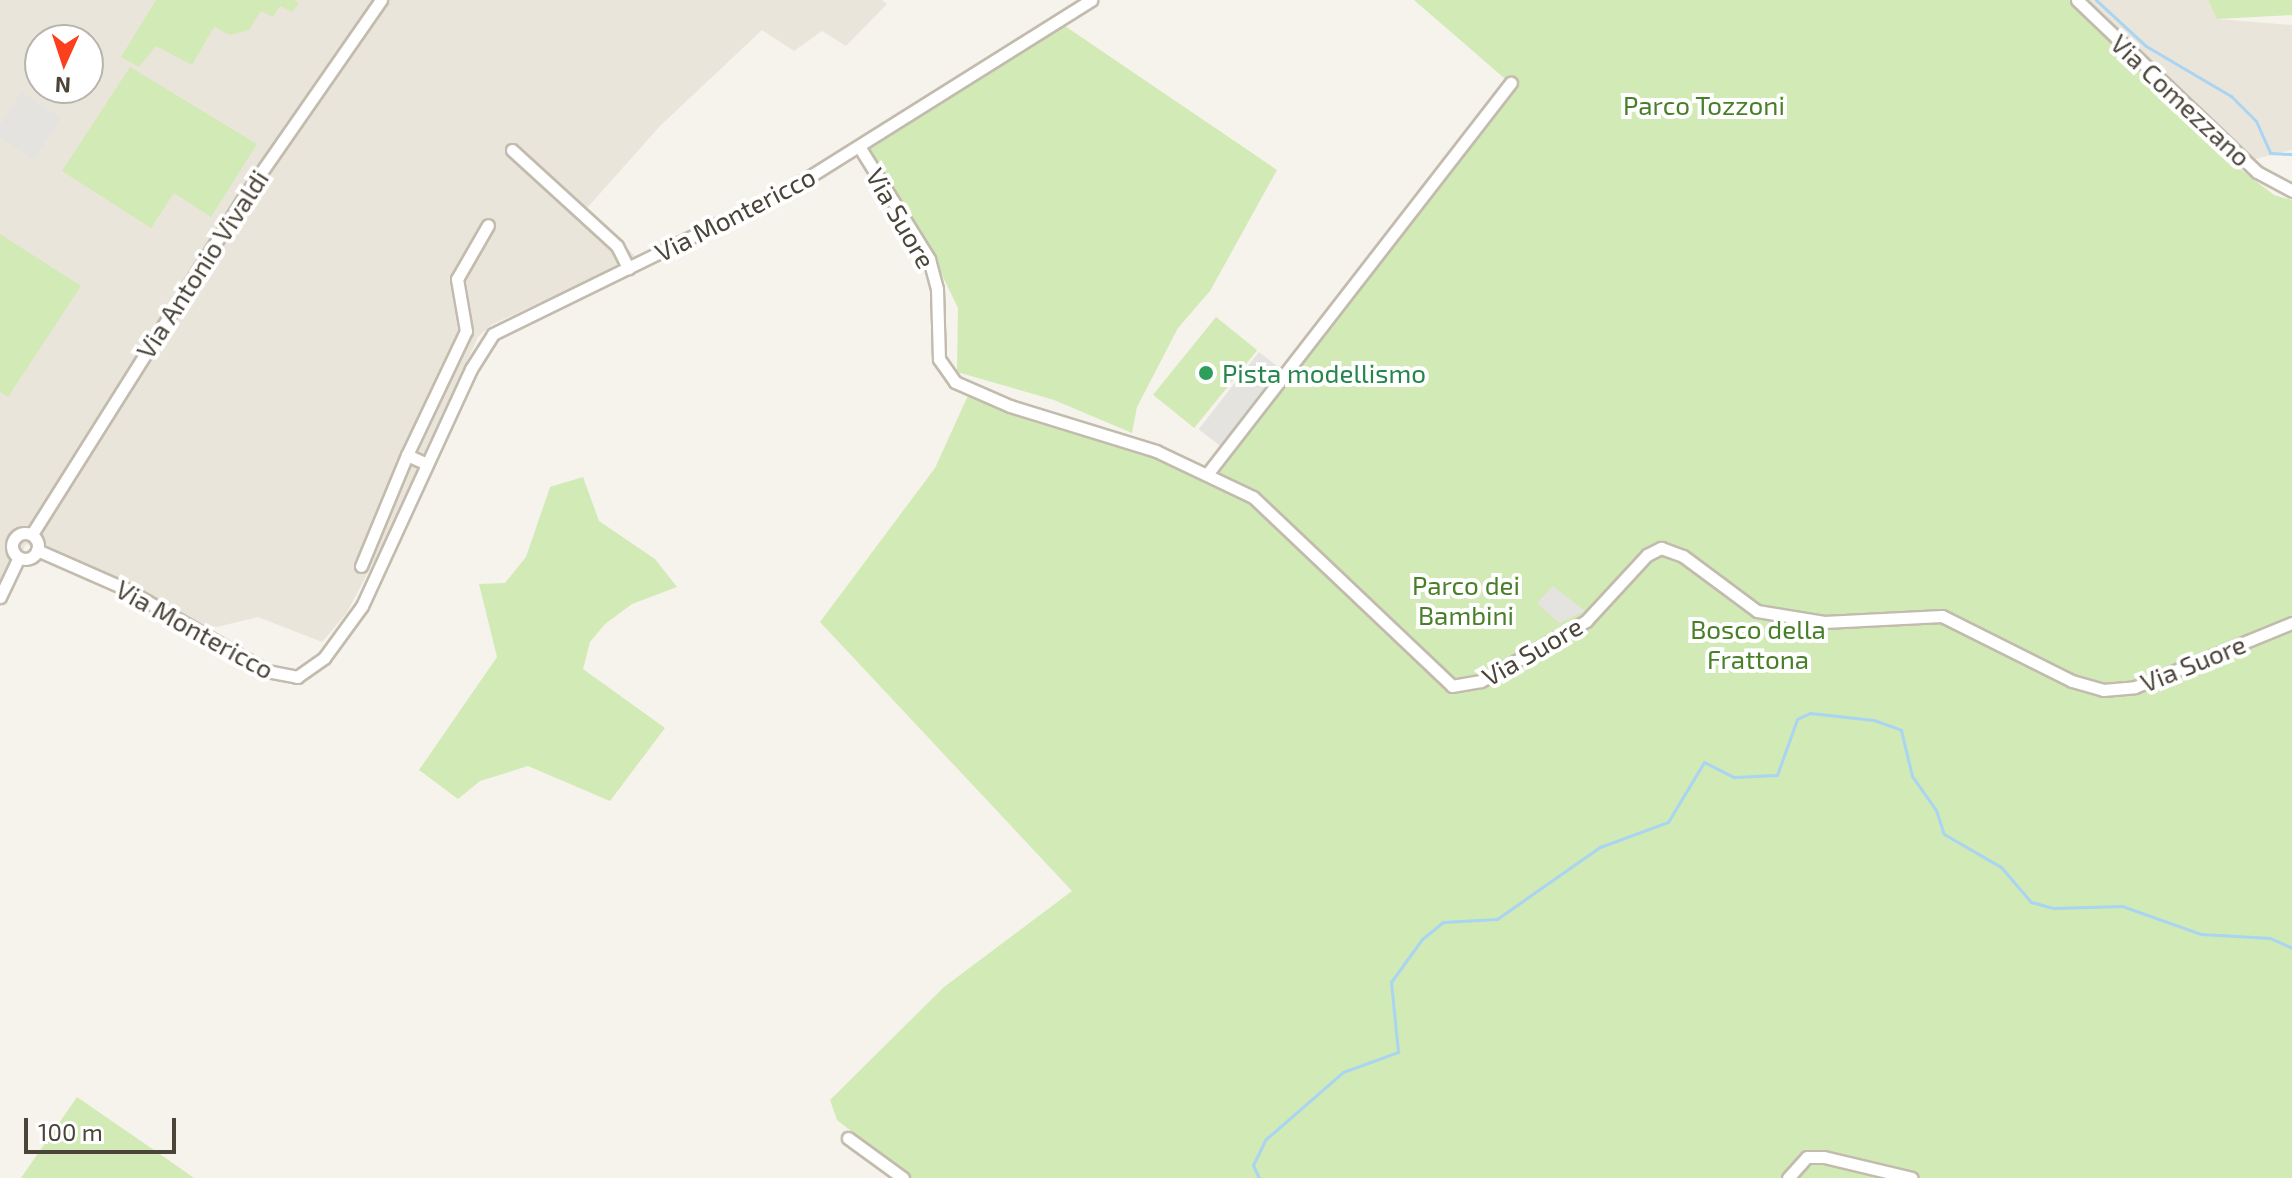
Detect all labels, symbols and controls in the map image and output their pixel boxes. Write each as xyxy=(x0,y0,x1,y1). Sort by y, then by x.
north arrow xyxy=(24,24,104,104)
street label: Via Comezzano xyxy=(2105,27,2257,173)
text: N xyxy=(54,73,71,99)
park label: Parco Tozzoni xyxy=(1623,89,1785,121)
street label: Via Montericco xyxy=(650,160,820,268)
street label: Via Suore xyxy=(860,162,942,274)
street label: Via Antonio Vivaldi xyxy=(129,163,275,365)
place label: Pista modellismo xyxy=(1222,357,1426,389)
marker: Pista modellismo xyxy=(1197,364,1215,382)
park label: Parco dei Bambini xyxy=(1412,569,1520,630)
street label: Via Montericco xyxy=(111,573,279,685)
street label: Via Suore xyxy=(1476,610,1588,692)
park label: Bosco della Frattona xyxy=(1690,613,1826,674)
street label: Via Suore xyxy=(2136,628,2250,698)
scale bar xyxy=(28,1102,180,1152)
text: 100 m xyxy=(38,1117,103,1146)

